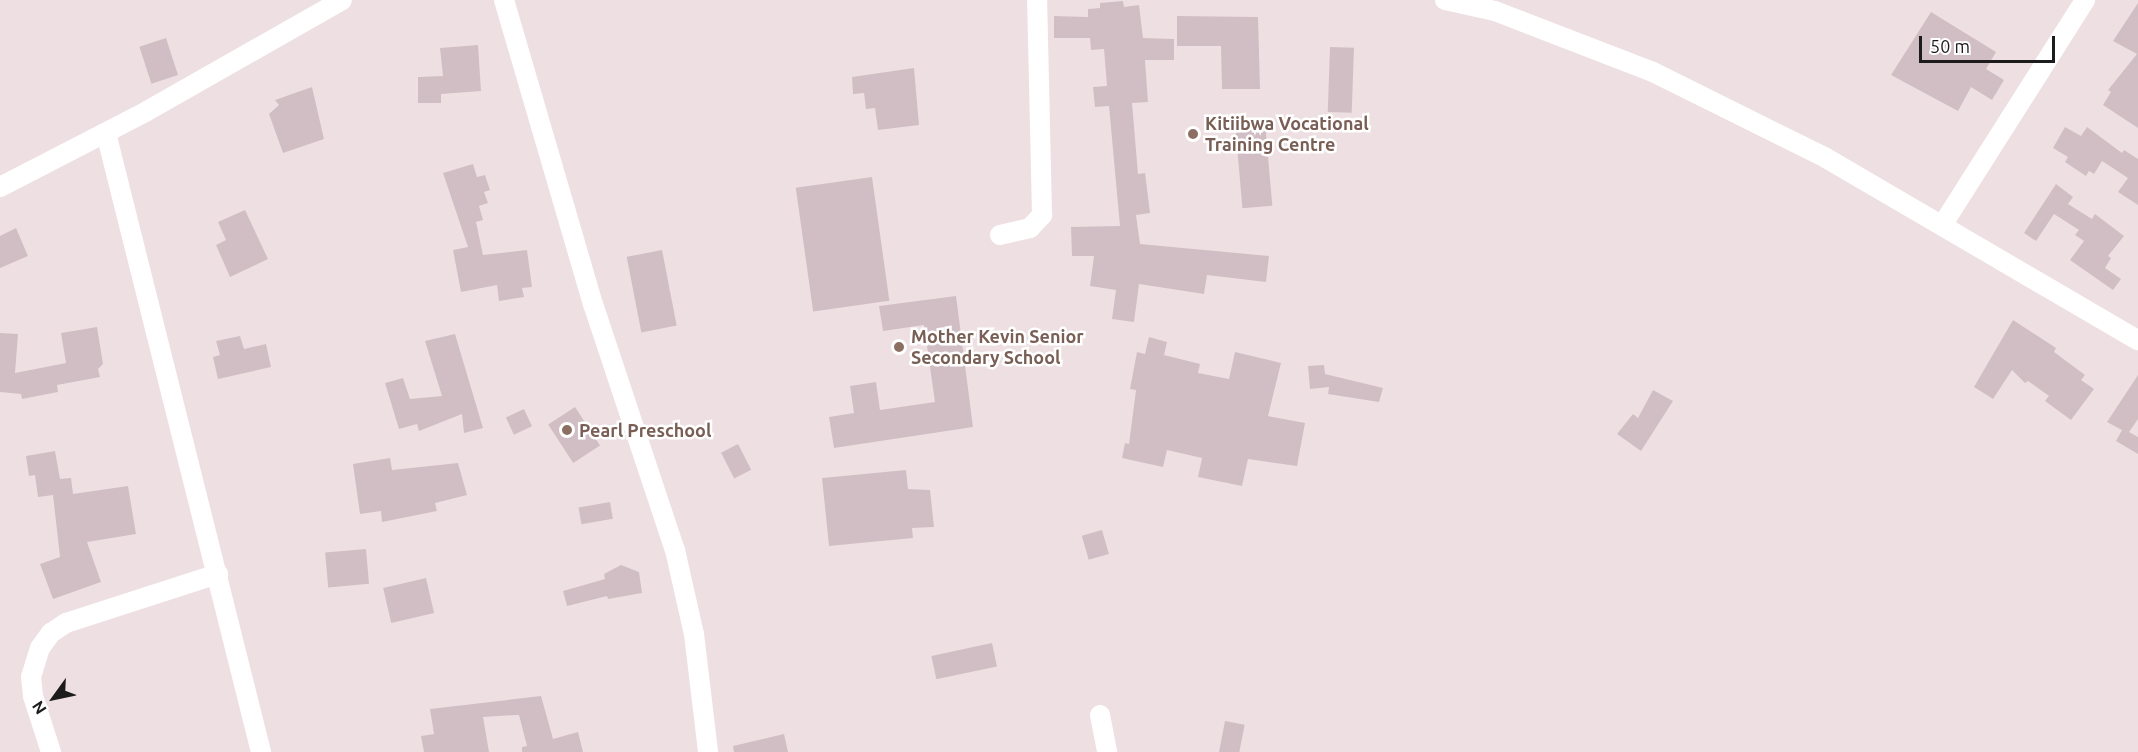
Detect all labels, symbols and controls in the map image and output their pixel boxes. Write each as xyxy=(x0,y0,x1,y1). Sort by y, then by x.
scale bar xyxy=(1922,24,2058,62)
text: 50 m xyxy=(1930,36,1970,56)
place label: Kitiibwa Vocational Training Centre xyxy=(1205,113,1369,156)
marker: Kitiibwa Vocational Training Centre xyxy=(1186,127,1200,141)
place label: Mother Kevin Senior Secondary School xyxy=(911,326,1084,368)
marker: Mother Kevin Senior Secondary School xyxy=(892,340,906,354)
place label: Pearl Preschool xyxy=(579,419,711,441)
marker: Pearl Preschool xyxy=(560,423,574,437)
north arrow xyxy=(24,668,84,728)
text: N xyxy=(28,698,50,718)

